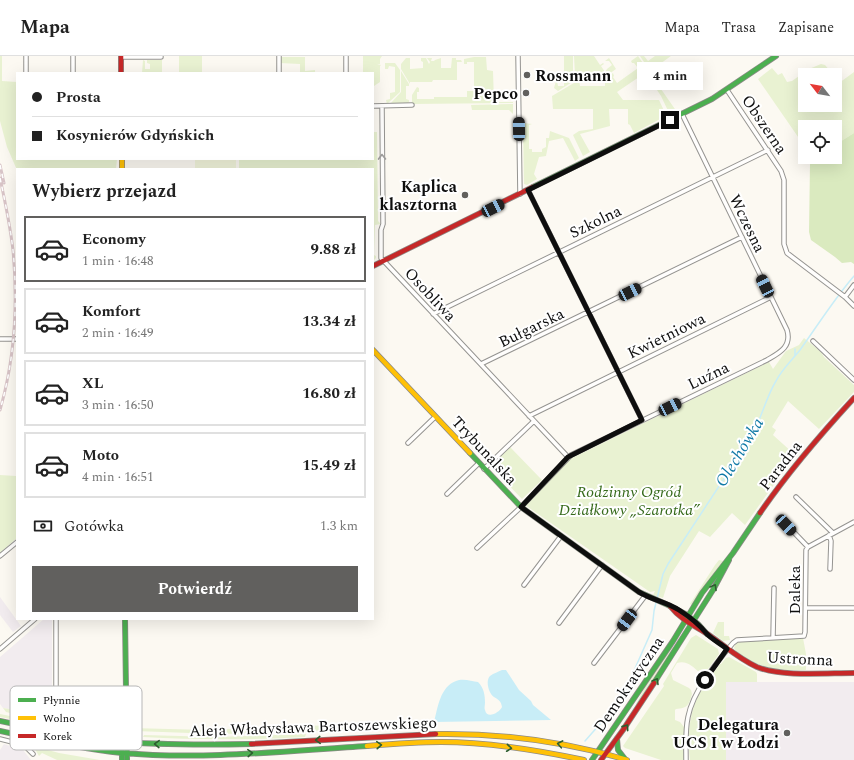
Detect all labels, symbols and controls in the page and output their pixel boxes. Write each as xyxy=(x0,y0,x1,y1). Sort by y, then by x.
text: Mapa xyxy=(20,13,70,42)
text: Mapa xyxy=(664,17,700,38)
text: Trasa xyxy=(722,17,756,38)
text: Zapisane xyxy=(778,17,834,38)
callout: 4 min xyxy=(637,62,703,90)
place label: Rossmann xyxy=(535,64,612,88)
text: 4 min xyxy=(653,66,687,86)
north arrow xyxy=(798,68,842,112)
map controls xyxy=(798,68,842,164)
marker: Rossmann xyxy=(522,70,532,80)
place label: Pepco xyxy=(473,82,518,106)
text: Prosta xyxy=(56,86,101,109)
marker: Pepco xyxy=(521,88,531,98)
street label: Obszerna xyxy=(735,90,793,159)
route end xyxy=(661,111,679,129)
car xyxy=(513,117,525,141)
button: locate xyxy=(798,120,842,164)
text: Kosynierów Gdyńskich xyxy=(56,124,214,147)
one-way arrow xyxy=(378,154,386,160)
place label: Kaplica klasztorna xyxy=(379,175,458,217)
text: Wybierz przejazd xyxy=(32,178,177,205)
marker: Kaplica klasztorna xyxy=(460,190,470,200)
street label: Wczesna xyxy=(723,190,772,257)
car xyxy=(480,197,506,219)
street label: Szkolna xyxy=(565,199,626,245)
text: Economy xyxy=(82,228,146,251)
icon: car xyxy=(34,231,70,267)
text: 9.88 zł xyxy=(311,238,356,261)
text: 1 min · 16:48 xyxy=(82,251,154,271)
street label: Osobliwa xyxy=(399,262,462,327)
car xyxy=(754,273,776,299)
car xyxy=(617,281,643,303)
text: Komfort xyxy=(82,300,141,323)
street label: Bułgarska xyxy=(495,302,568,354)
icon: car xyxy=(34,303,70,339)
street label: Kwietniowa xyxy=(623,307,710,365)
text: 13.34 zł xyxy=(302,310,356,333)
text: 2 min · 16:49 xyxy=(82,323,154,343)
street label: Luźna xyxy=(683,355,734,396)
text: XL xyxy=(82,372,103,395)
icon: car xyxy=(34,375,70,411)
text: 16.80 zł xyxy=(302,382,356,405)
text: 3 min · 16:50 xyxy=(82,395,154,415)
car xyxy=(657,396,683,418)
street label: Trybunalska xyxy=(446,411,523,491)
water label: Olechówka xyxy=(709,413,771,492)
street label: Paradna xyxy=(753,435,808,496)
text: Moto xyxy=(82,444,119,467)
icon: car xyxy=(34,447,70,483)
text: 15.49 zł xyxy=(302,454,356,477)
text: 4 min · 16:51 xyxy=(82,467,154,487)
park label: Rodzinny Ogród Działkowy „Szarotka” xyxy=(559,480,701,522)
car xyxy=(773,512,799,538)
icon: cash xyxy=(32,515,54,537)
text: Gotówka xyxy=(64,515,124,538)
text: 1.3 km xyxy=(320,516,358,536)
street label: Daleka xyxy=(783,565,807,615)
button: Potwierdź xyxy=(32,566,358,612)
one-way arrow xyxy=(710,584,717,591)
car xyxy=(615,607,639,633)
street label: Demokratyczna xyxy=(588,631,670,738)
street label: Ustronna xyxy=(766,645,834,673)
route start xyxy=(696,671,714,689)
one-way arrow xyxy=(651,678,658,685)
legend xyxy=(10,686,142,750)
text: Płynnie xyxy=(43,692,80,709)
text: Wolno xyxy=(43,710,75,727)
street label: Aleja Władysława Bartoszewskiego xyxy=(189,711,437,743)
place label: Delegatura UCS I w Łodzi xyxy=(673,713,780,755)
one-way arrow xyxy=(621,724,629,731)
text: Korek xyxy=(43,728,72,745)
marker: Delegatura UCS I w Łodzi xyxy=(782,728,792,738)
one-way arrow xyxy=(315,736,321,745)
one-way arrow xyxy=(154,740,160,748)
one-way arrow xyxy=(556,740,563,748)
one-way arrow xyxy=(376,741,382,750)
one-way arrow xyxy=(506,743,512,752)
one-way arrow xyxy=(247,748,253,757)

